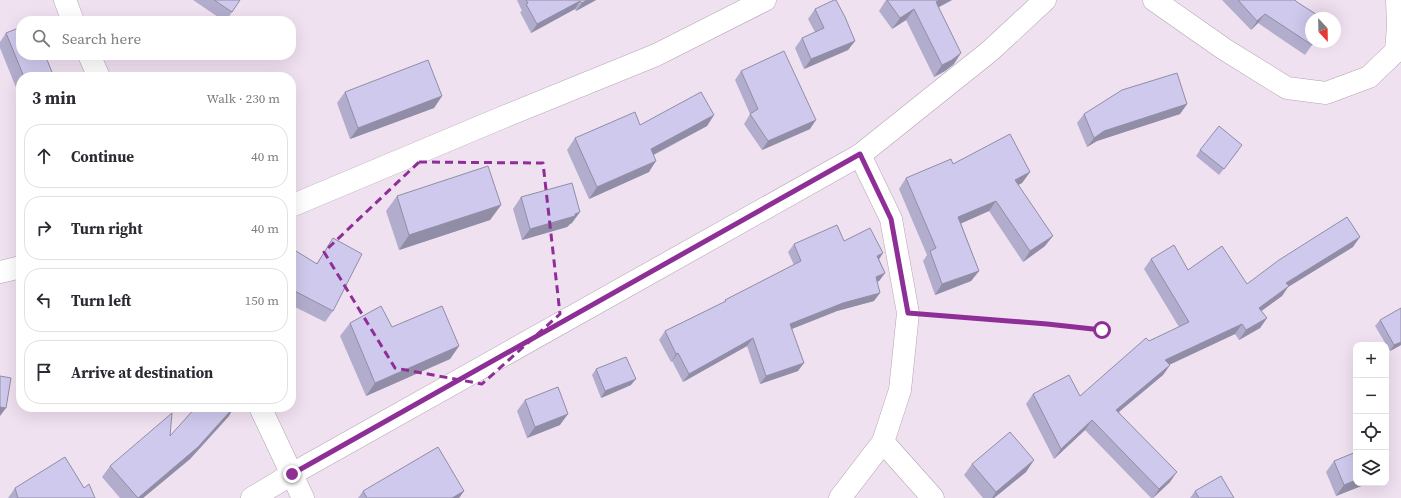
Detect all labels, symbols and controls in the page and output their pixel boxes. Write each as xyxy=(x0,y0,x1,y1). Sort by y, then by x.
north arrow xyxy=(1305,12,1341,48)
search box xyxy=(16,16,296,60)
icon: search xyxy=(30,27,52,49)
text: Search here xyxy=(62,28,141,49)
text: 3 min xyxy=(32,86,76,110)
text: Walk · 230 m xyxy=(207,90,280,107)
icon: ahead xyxy=(33,145,55,167)
text: Continue xyxy=(71,146,134,167)
text: 40 m xyxy=(251,148,279,165)
icon: right xyxy=(33,217,55,239)
text: Turn right xyxy=(71,218,143,239)
text: 40 m xyxy=(251,220,279,237)
icon: left xyxy=(33,289,55,311)
text: Turn left xyxy=(71,290,131,311)
text: 150 m xyxy=(245,292,279,309)
route start xyxy=(1093,321,1111,339)
map controls xyxy=(1353,342,1389,486)
button: + xyxy=(1353,342,1389,378)
icon: arrive xyxy=(33,361,55,383)
text: Arrive at destination xyxy=(71,362,213,383)
button: − xyxy=(1353,378,1389,414)
button: locate xyxy=(1353,414,1389,450)
button: layers xyxy=(1353,450,1389,486)
route end xyxy=(283,465,301,483)

